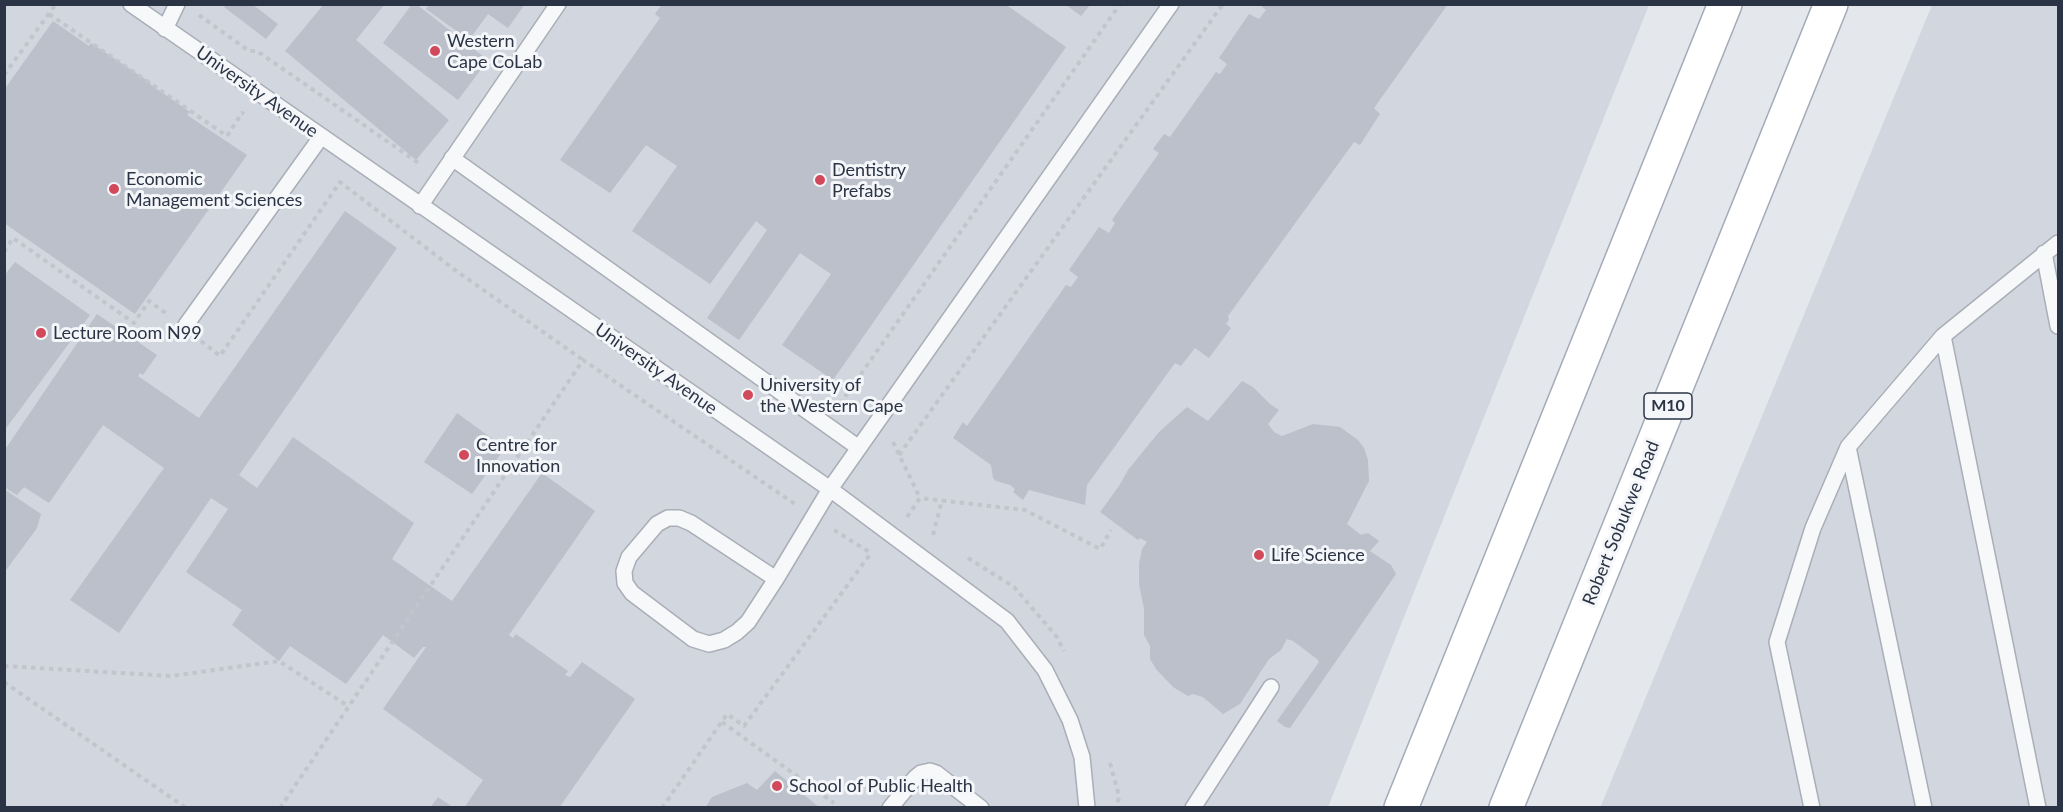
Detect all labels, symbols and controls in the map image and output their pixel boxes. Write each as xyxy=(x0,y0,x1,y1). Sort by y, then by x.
place label: Western Cape CoLab xyxy=(447,30,542,72)
street label: University Avenue xyxy=(192,42,322,142)
marker: Western Cape CoLab xyxy=(428,44,442,58)
place label: Dentistry Prefabs xyxy=(832,159,906,201)
place label: Economic Management Sciences xyxy=(126,168,302,210)
marker: Dentistry Prefabs xyxy=(813,173,827,187)
marker: Economic Management Sciences xyxy=(107,182,121,196)
street label: University Avenue xyxy=(591,319,721,419)
place label: Lecture Room N99 xyxy=(53,322,202,344)
marker: Lecture Room N99 xyxy=(34,326,48,340)
place label: University of the Western Cape xyxy=(760,374,903,416)
marker: University of the Western Cape xyxy=(741,388,755,402)
road number: M10 xyxy=(1644,393,1692,419)
place label: Centre for Innovation xyxy=(476,434,560,476)
street label: Robert Sobukwe Road xyxy=(1578,438,1664,608)
marker: Centre for Innovation xyxy=(457,448,471,462)
place label: Life Science xyxy=(1271,544,1365,566)
marker: Life Science xyxy=(1252,548,1266,562)
place label: School of Public Health xyxy=(789,775,973,797)
marker: School of Public Health xyxy=(770,779,784,793)

